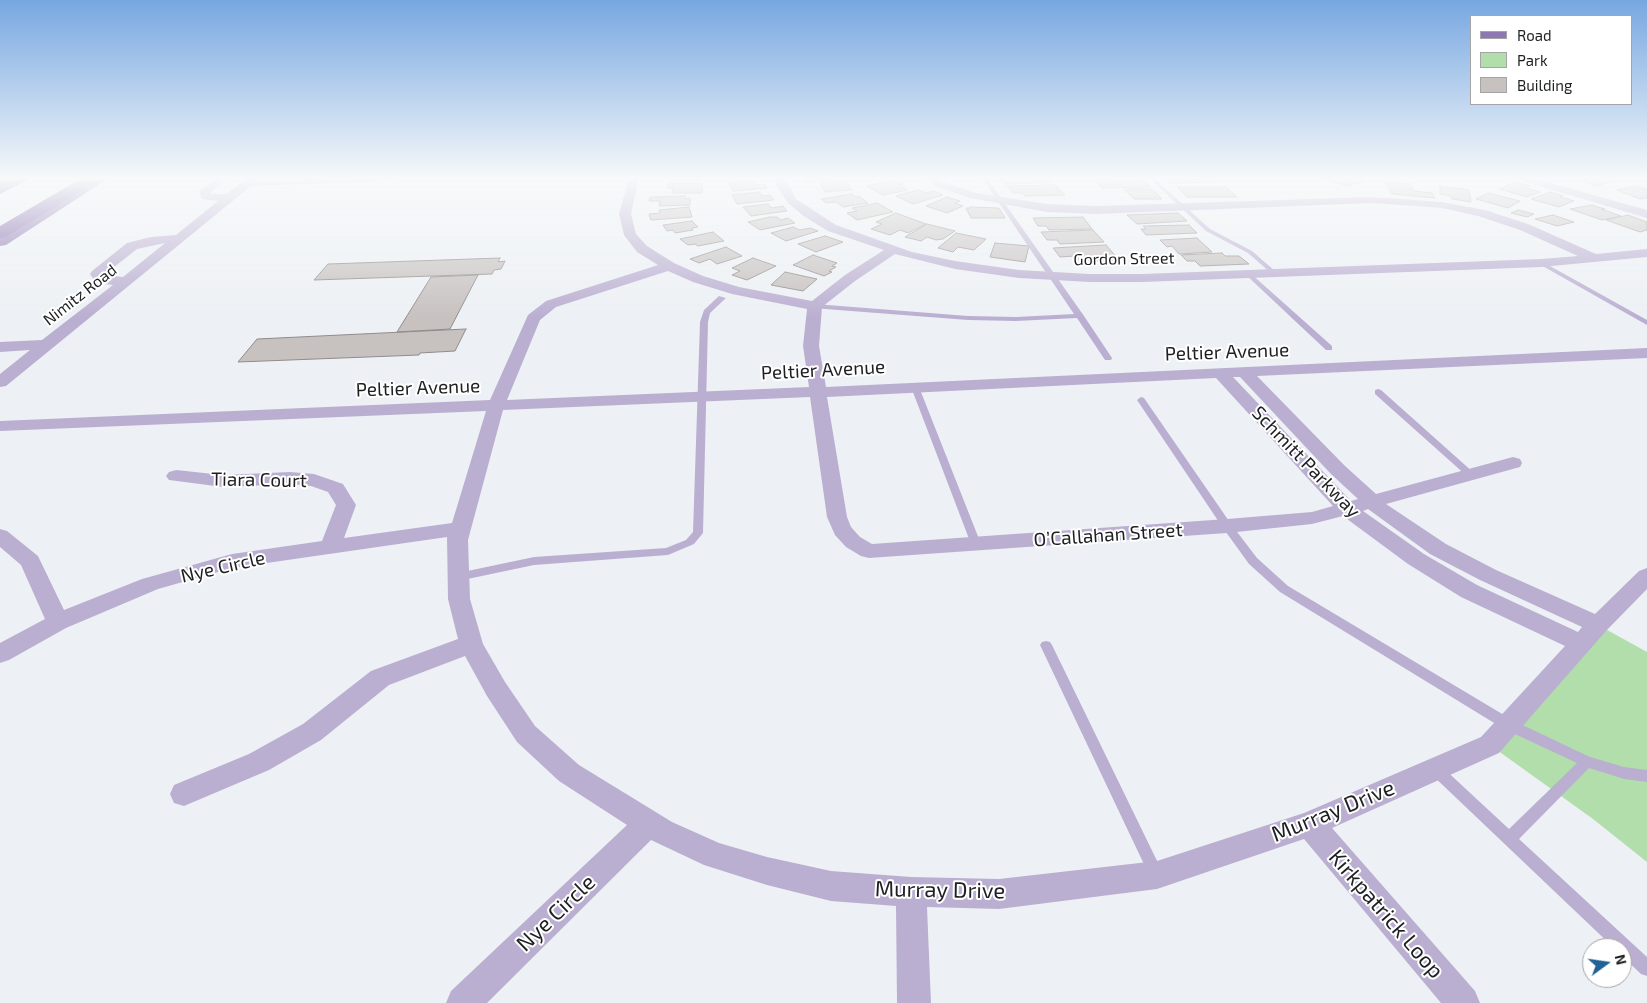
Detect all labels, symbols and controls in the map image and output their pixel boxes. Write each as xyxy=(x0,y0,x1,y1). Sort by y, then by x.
legend xyxy=(1470,15,1632,105)
text: Road xyxy=(1517,26,1552,44)
text: Park xyxy=(1517,51,1548,69)
text: Building xyxy=(1517,76,1572,94)
street label: Gordon Street xyxy=(1073,249,1175,269)
street label: Nimitz Road xyxy=(39,260,121,330)
street label: Peltier Avenue xyxy=(1164,338,1290,366)
street label: Peltier Avenue xyxy=(760,355,886,385)
street label: Peltier Avenue xyxy=(355,374,481,402)
street label: Schmitt Parkway xyxy=(1247,402,1365,522)
street label: Tiara Court xyxy=(211,468,307,492)
street label: O’Callahan Street xyxy=(1033,518,1183,552)
street label: Nye Circle xyxy=(179,546,267,588)
street label: Murray Drive xyxy=(1268,774,1398,848)
street label: Kirkpatrick Loop xyxy=(1323,844,1449,984)
street label: Nye Circle xyxy=(511,869,601,957)
street label: Murray Drive xyxy=(875,876,1005,904)
north arrow xyxy=(1582,938,1632,988)
text: N xyxy=(1612,953,1631,966)

